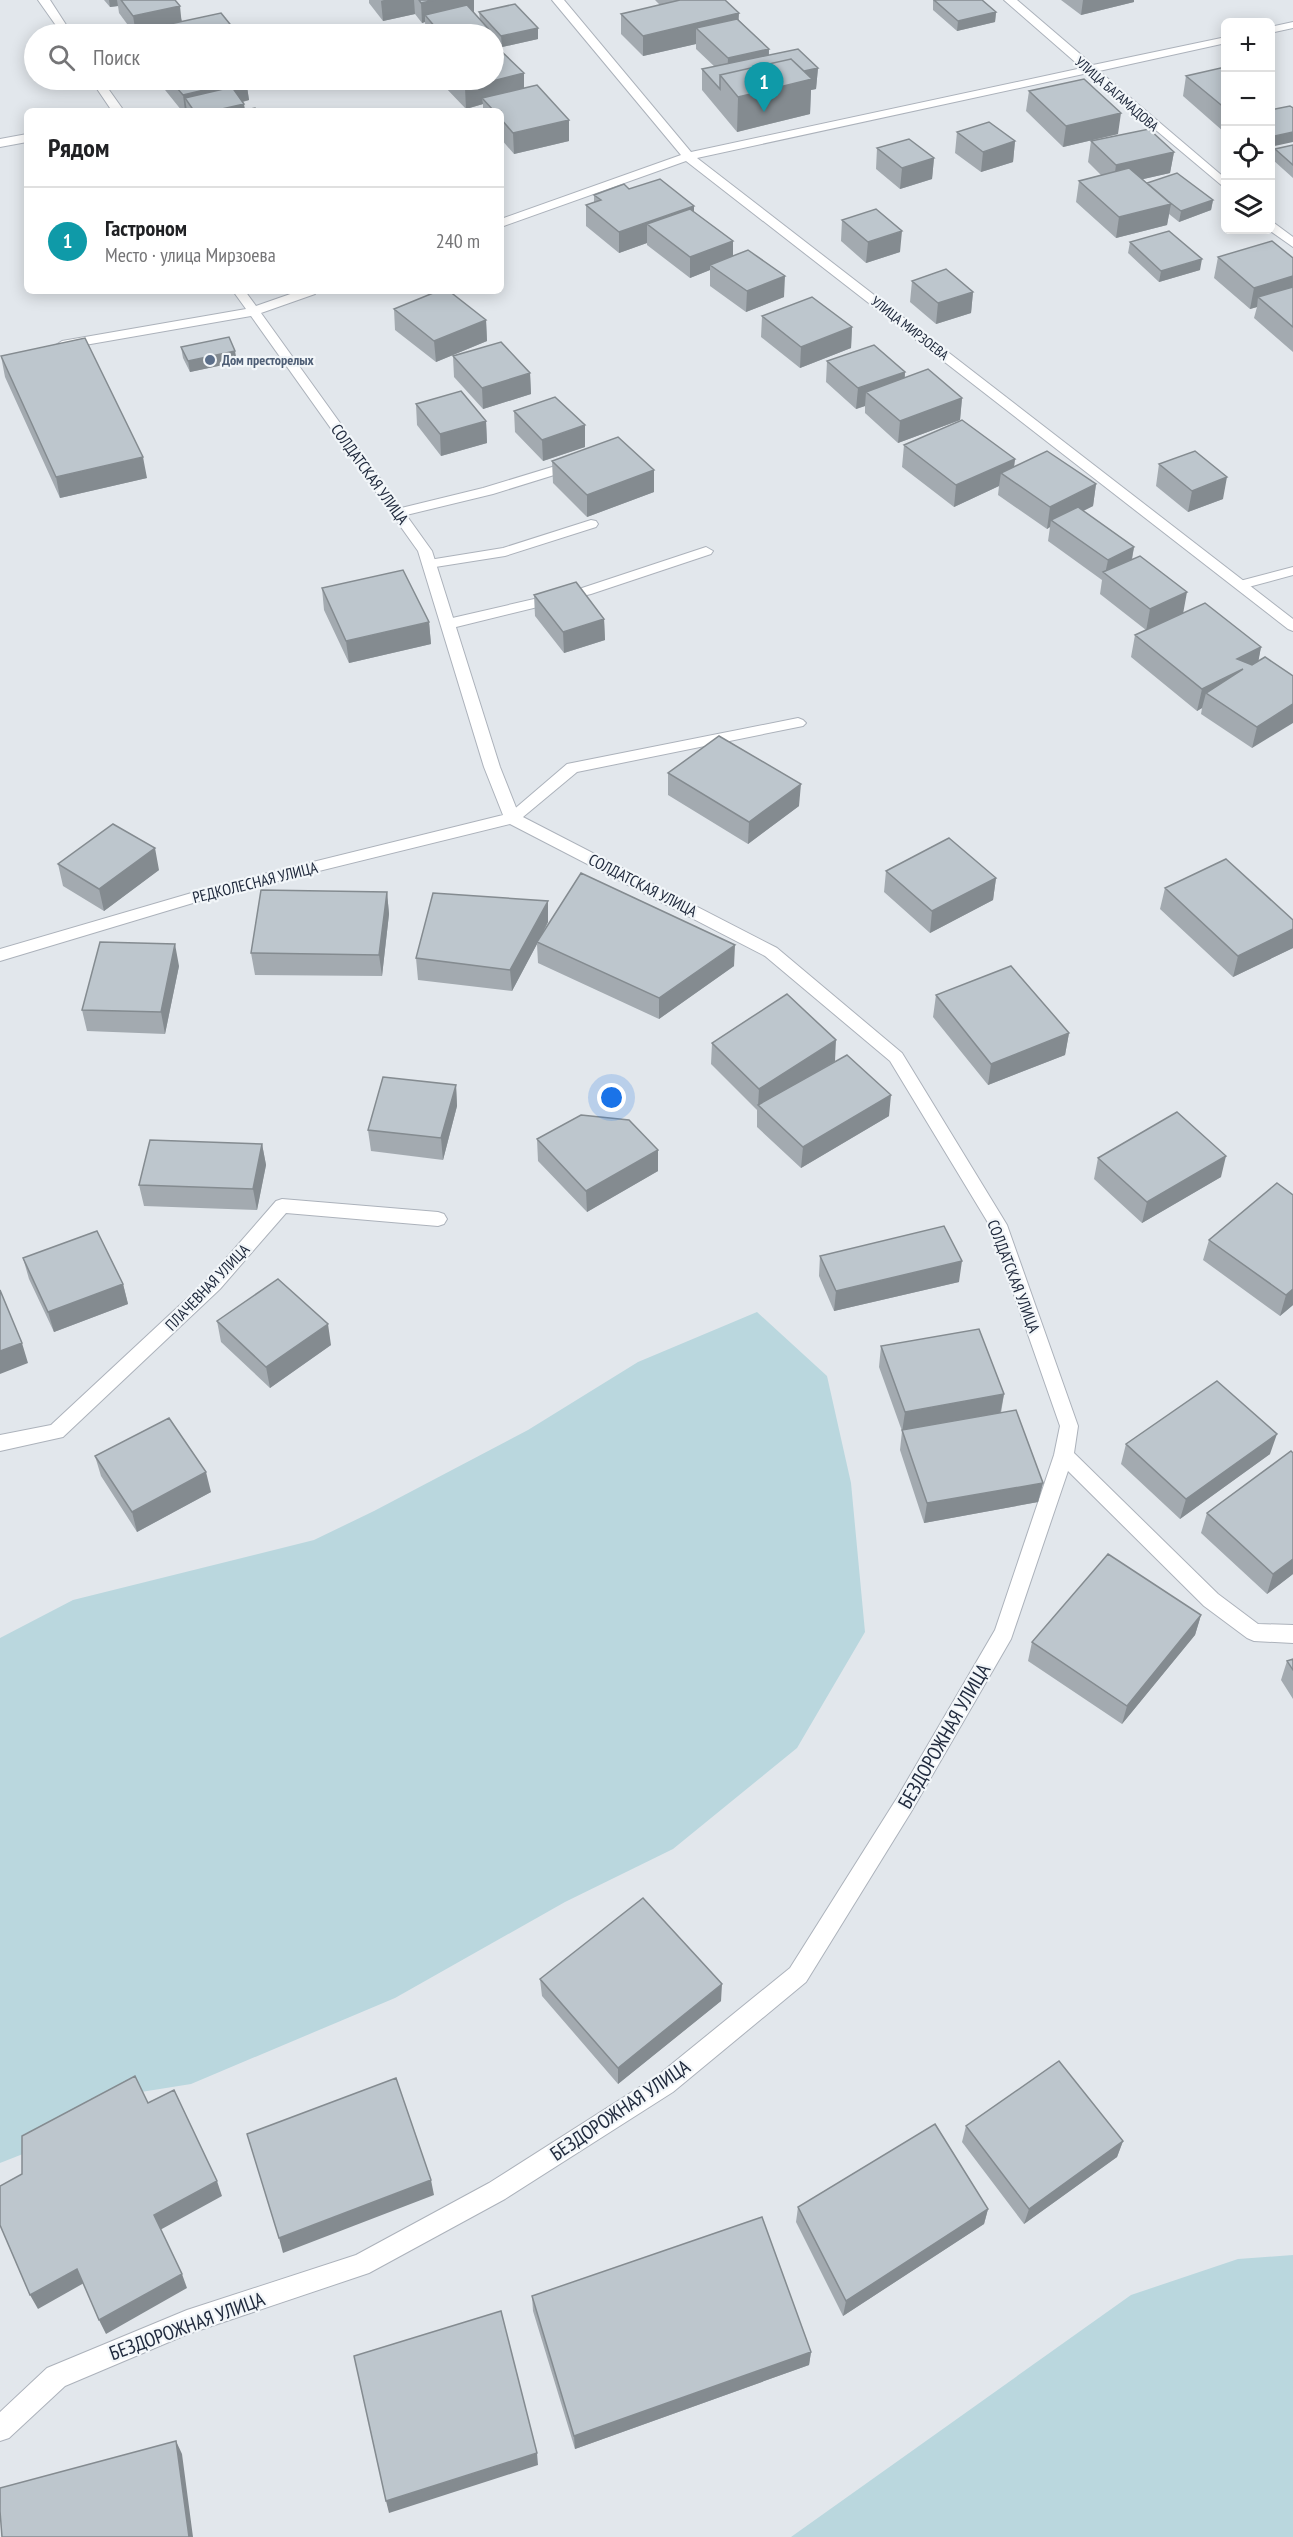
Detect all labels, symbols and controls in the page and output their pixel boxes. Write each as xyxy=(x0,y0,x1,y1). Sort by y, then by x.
map controls xyxy=(1221,18,1275,234)
button: + xyxy=(1221,18,1275,72)
search box xyxy=(24,24,504,90)
icon: search xyxy=(45,41,78,74)
text: Поиск xyxy=(93,43,140,71)
street label: УЛИЦА БАГАМАДОВА xyxy=(1071,53,1163,135)
pin: 1 xyxy=(744,63,783,112)
button: − xyxy=(1221,72,1275,126)
button: locate xyxy=(1221,126,1275,180)
text: Рядом xyxy=(48,131,109,164)
button: layers xyxy=(1221,180,1275,234)
text: Гастроном xyxy=(105,214,187,242)
text: 1 xyxy=(63,228,72,254)
text: 240 m xyxy=(436,228,480,254)
text: Место · улица Мирзоева xyxy=(105,242,276,268)
street label: УЛИЦА МИРЗОЕВА xyxy=(868,292,953,364)
place label: Дом престорелых xyxy=(222,351,315,369)
marker: Дом престорелых xyxy=(203,353,217,367)
street label: СОЛДАТСКАЯ УЛИЦА xyxy=(327,420,413,528)
street label: СОЛДАТСКАЯ УЛИЦА xyxy=(585,849,701,921)
street label: РЕДКОЛЕСНАЯ УЛИЦА xyxy=(190,857,320,907)
your location xyxy=(597,1083,626,1112)
street label: СОЛДАТСКАЯ УЛИЦА xyxy=(983,1217,1045,1336)
street label: ПЛАЧЕВНАЯ УЛИЦА xyxy=(161,1239,254,1335)
street label: БЕЗДОРОЖНАЯ УЛИЦА xyxy=(892,1658,996,1813)
street label: БЕЗДОРОЖНАЯ УЛИЦА xyxy=(545,2053,695,2166)
street label: БЕЗДОРОЖНАЯ УЛИЦА xyxy=(106,2286,269,2366)

